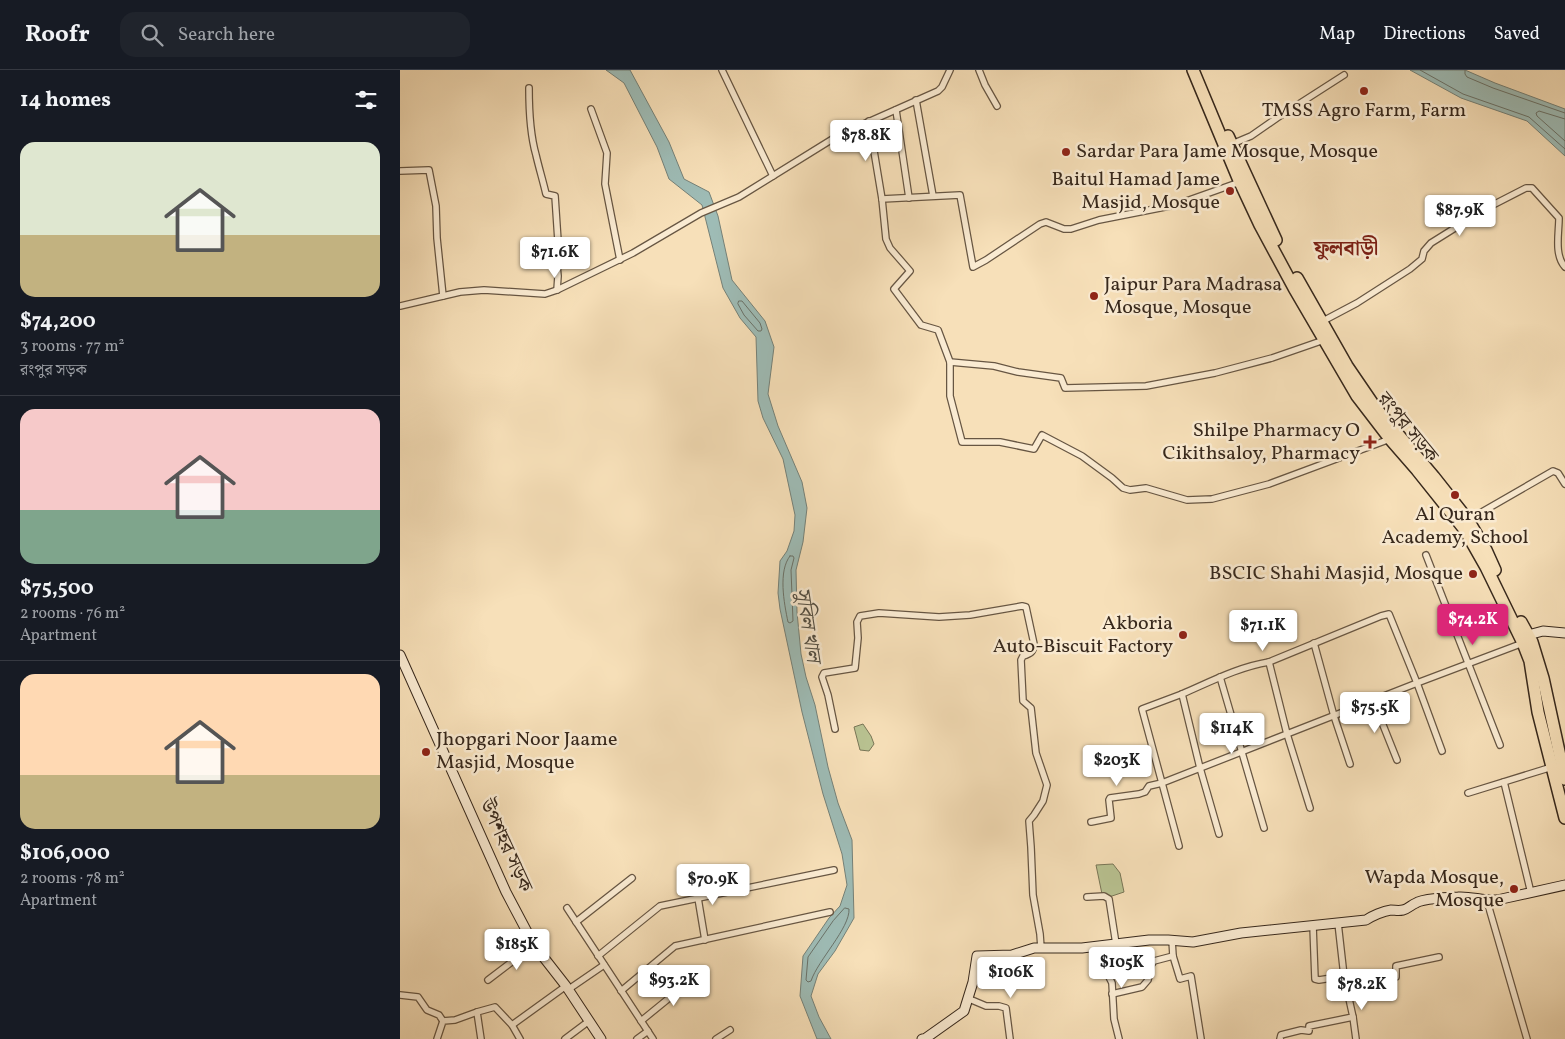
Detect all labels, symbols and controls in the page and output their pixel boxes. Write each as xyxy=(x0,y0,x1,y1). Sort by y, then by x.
search box xyxy=(120,12,470,57)
text: Roofr xyxy=(25,18,90,52)
icon: search xyxy=(138,21,166,49)
text: Search here xyxy=(178,22,275,48)
text: Map xyxy=(1319,22,1355,47)
text: Directions xyxy=(1383,22,1466,47)
text: Saved xyxy=(1494,22,1540,47)
marker: TMSS Agro Farm, Farm xyxy=(1358,85,1370,97)
text: 14 homes xyxy=(20,86,111,115)
icon: filters xyxy=(352,86,380,114)
place label: TMSS Agro Farm, Farm xyxy=(1262,97,1466,125)
pin: $78.8K xyxy=(825,119,907,162)
text: $78.8K xyxy=(841,125,891,147)
place label: Sardar Para Jame Mosque, Mosque xyxy=(1076,138,1378,166)
marker: Sardar Para Jame Mosque, Mosque xyxy=(1060,146,1072,158)
place label: Baitul Hamad Jame Masjid, Mosque xyxy=(1052,166,1220,217)
icon: home xyxy=(155,175,245,265)
marker: Baitul Hamad Jame Masjid, Mosque xyxy=(1224,185,1236,197)
pin: $87.9K xyxy=(1419,194,1501,237)
text: $87.9K xyxy=(1436,200,1484,222)
district label: ফুলবাড়ী xyxy=(1313,235,1378,264)
pin: $71.6K xyxy=(514,236,596,279)
text: $71.6K xyxy=(531,242,579,264)
place label: Jaipur Para Madrasa Mosque, Mosque xyxy=(1104,271,1282,322)
marker: Jaipur Para Madrasa Mosque, Mosque xyxy=(1088,290,1100,302)
text: $74,200 xyxy=(20,307,96,336)
text: 3 rooms · 77 m² xyxy=(20,336,124,358)
text: রংপুর সড়ক xyxy=(20,360,87,382)
street label: রংপুর সড়ক xyxy=(1369,386,1445,470)
place label: Shilpe Pharmacy O Cikithsaloy, Pharmacy xyxy=(1163,417,1360,468)
marker: Shilpe Pharmacy O Cikithsaloy, Pharmacy xyxy=(1364,436,1376,448)
icon: home xyxy=(155,442,245,532)
marker: Al Quran Academy, School xyxy=(1449,489,1461,501)
place label: Al Quran Academy, School xyxy=(1382,501,1528,552)
place label: BSCIC Shahi Masjid, Mosque xyxy=(1209,560,1463,588)
marker: BSCIC Shahi Masjid, Mosque xyxy=(1467,568,1479,580)
text: $75,500 xyxy=(20,574,94,603)
water label: সুবিল খাল xyxy=(787,586,828,668)
text: 2 rooms · 76 m² xyxy=(20,603,125,625)
pin: $74.2K xyxy=(1432,604,1514,646)
text: $74.2K xyxy=(1448,609,1498,631)
place label: Akboria Auto-Biscuit Factory xyxy=(993,610,1173,661)
pin: $71.1K xyxy=(1222,610,1304,652)
text: $71.1K xyxy=(1240,615,1286,637)
text: Apartment xyxy=(20,625,97,647)
marker: Akboria Auto-Biscuit Factory xyxy=(1177,629,1189,641)
pin: $75.5K xyxy=(1334,692,1416,734)
text: $75.5K xyxy=(1351,697,1399,719)
icon: home xyxy=(155,707,245,797)
pin: $114K xyxy=(1197,712,1267,755)
text: $114K xyxy=(1210,718,1254,740)
place label: Jhopgari Noor Jaame Masjid, Mosque xyxy=(436,726,617,777)
pin: $203K xyxy=(1082,744,1152,787)
marker: Jhopgari Noor Jaame Masjid, Mosque xyxy=(420,746,432,758)
text: $203K xyxy=(1094,750,1140,772)
street label: উপশহর সড়ক xyxy=(471,794,540,898)
text: $106,000 xyxy=(20,839,110,868)
pin: $70.9K xyxy=(672,864,754,906)
place label: Wapda Mosque, Mosque xyxy=(1364,864,1504,915)
text: 2 rooms · 78 m² xyxy=(20,868,125,890)
text: $70.9K xyxy=(688,869,738,891)
marker: Wapda Mosque, Mosque xyxy=(1508,883,1520,895)
text: Apartment xyxy=(20,890,97,912)
pin: $185K xyxy=(482,928,552,971)
text: $185K xyxy=(495,934,539,956)
pin: $105K xyxy=(1087,946,1157,989)
text: $105K xyxy=(1100,952,1144,974)
pin: $106K xyxy=(976,956,1046,999)
text: $106K xyxy=(988,962,1034,984)
pin: $93.2K xyxy=(633,964,715,1007)
pin: $78.2K xyxy=(1321,968,1403,1011)
text: $93.2K xyxy=(649,970,699,992)
text: $78.2K xyxy=(1337,974,1387,996)

